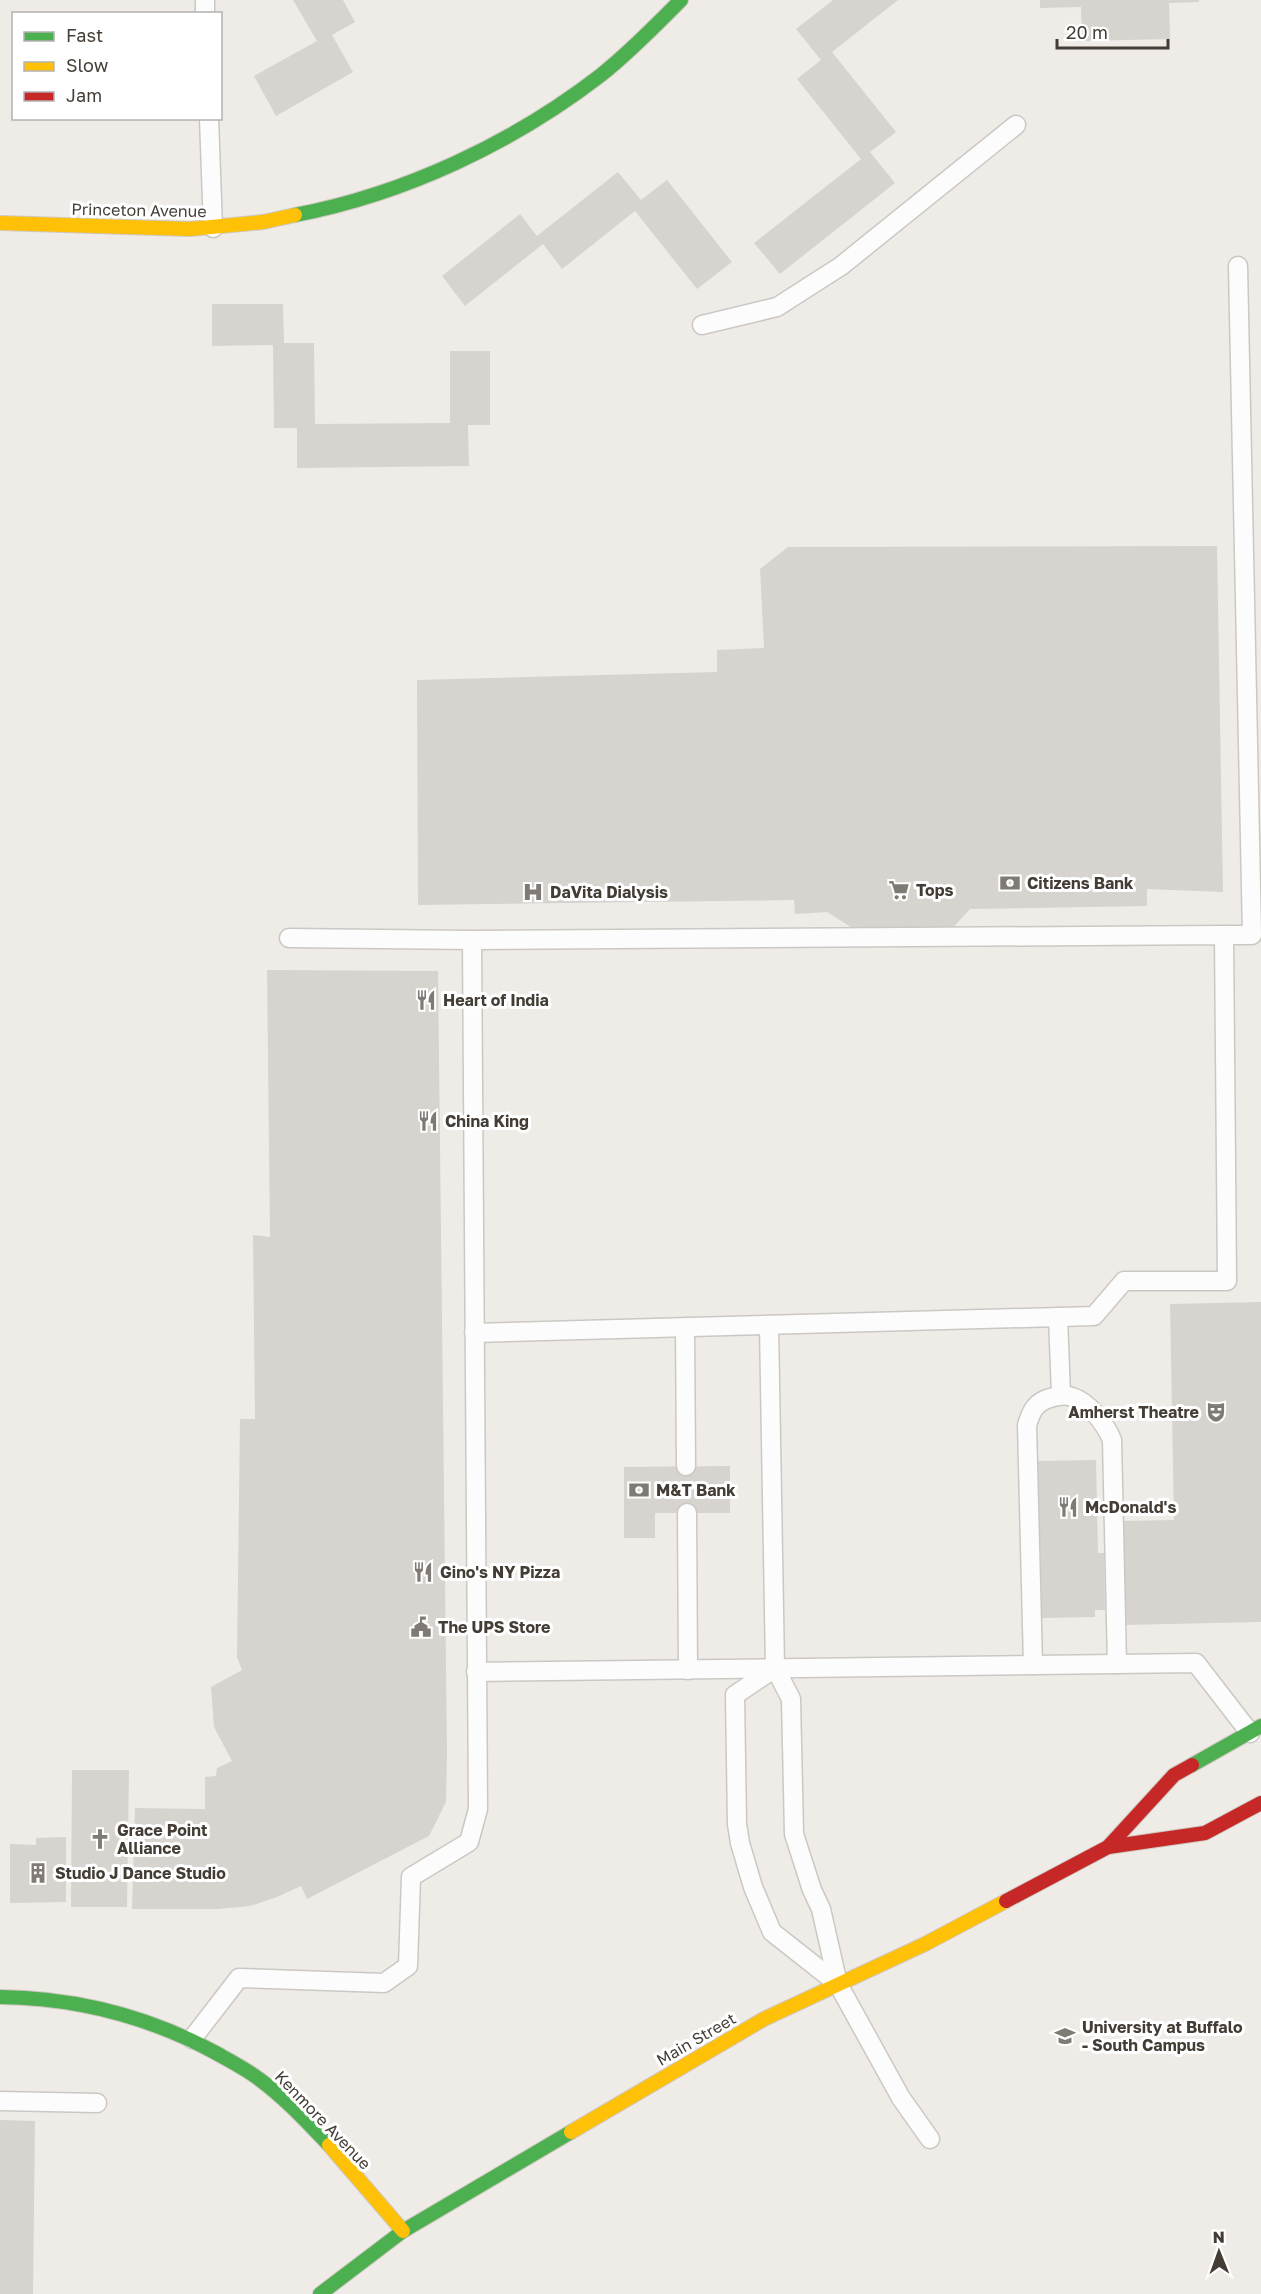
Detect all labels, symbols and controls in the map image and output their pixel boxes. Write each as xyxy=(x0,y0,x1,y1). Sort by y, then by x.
legend xyxy=(12,12,222,120)
scale bar xyxy=(1057,12,1168,50)
text: 20 m xyxy=(1066,21,1108,43)
text: Fast xyxy=(66,24,103,46)
text: Slow xyxy=(66,54,109,76)
text: Jam xyxy=(66,84,102,106)
street label: Princeton Avenue xyxy=(71,199,207,221)
bank icon: Citizens Bank xyxy=(998,871,1022,895)
place label: Citizens Bank xyxy=(1027,873,1134,893)
supermarket icon: Tops xyxy=(887,878,911,902)
hospital icon: DaVita Dialysis xyxy=(521,880,545,904)
place label: Tops xyxy=(916,880,954,900)
place label: DaVita Dialysis xyxy=(550,882,668,902)
restaurant icon: Heart of India xyxy=(414,988,438,1012)
place label: Heart of India xyxy=(443,990,549,1010)
restaurant icon: China King xyxy=(416,1109,440,1133)
place label: China King xyxy=(445,1111,529,1131)
theatre icon: Amherst Theatre xyxy=(1204,1400,1228,1424)
place label: Amherst Theatre xyxy=(1068,1402,1199,1422)
bank icon: M&T Bank xyxy=(627,1478,651,1502)
place label: M&T Bank xyxy=(656,1480,736,1500)
restaurant icon: McDonald's xyxy=(1056,1495,1080,1519)
place label: McDonald's xyxy=(1085,1497,1176,1517)
restaurant icon: Gino's NY Pizza xyxy=(411,1560,435,1584)
place label: Gino's NY Pizza xyxy=(440,1562,560,1582)
public building icon: The UPS Store xyxy=(409,1615,433,1639)
place label: The UPS Store xyxy=(438,1617,551,1637)
place label: Grace Point Alliance xyxy=(117,1820,207,1858)
church icon: Grace Point Alliance xyxy=(88,1827,112,1851)
building icon: Studio J Dance Studio xyxy=(26,1861,50,1885)
place label: Studio J Dance Studio xyxy=(55,1863,226,1883)
street label: Main Street xyxy=(653,2008,739,2070)
place label: University at Buffalo - South Campus xyxy=(1082,2017,1243,2055)
school or university icon: University at Buffalo - South Campus xyxy=(1053,2024,1077,2048)
street label: Kenmore Avenue xyxy=(271,2066,375,2174)
north arrow xyxy=(1189,2222,1249,2282)
text: N xyxy=(1212,2227,1225,2247)

